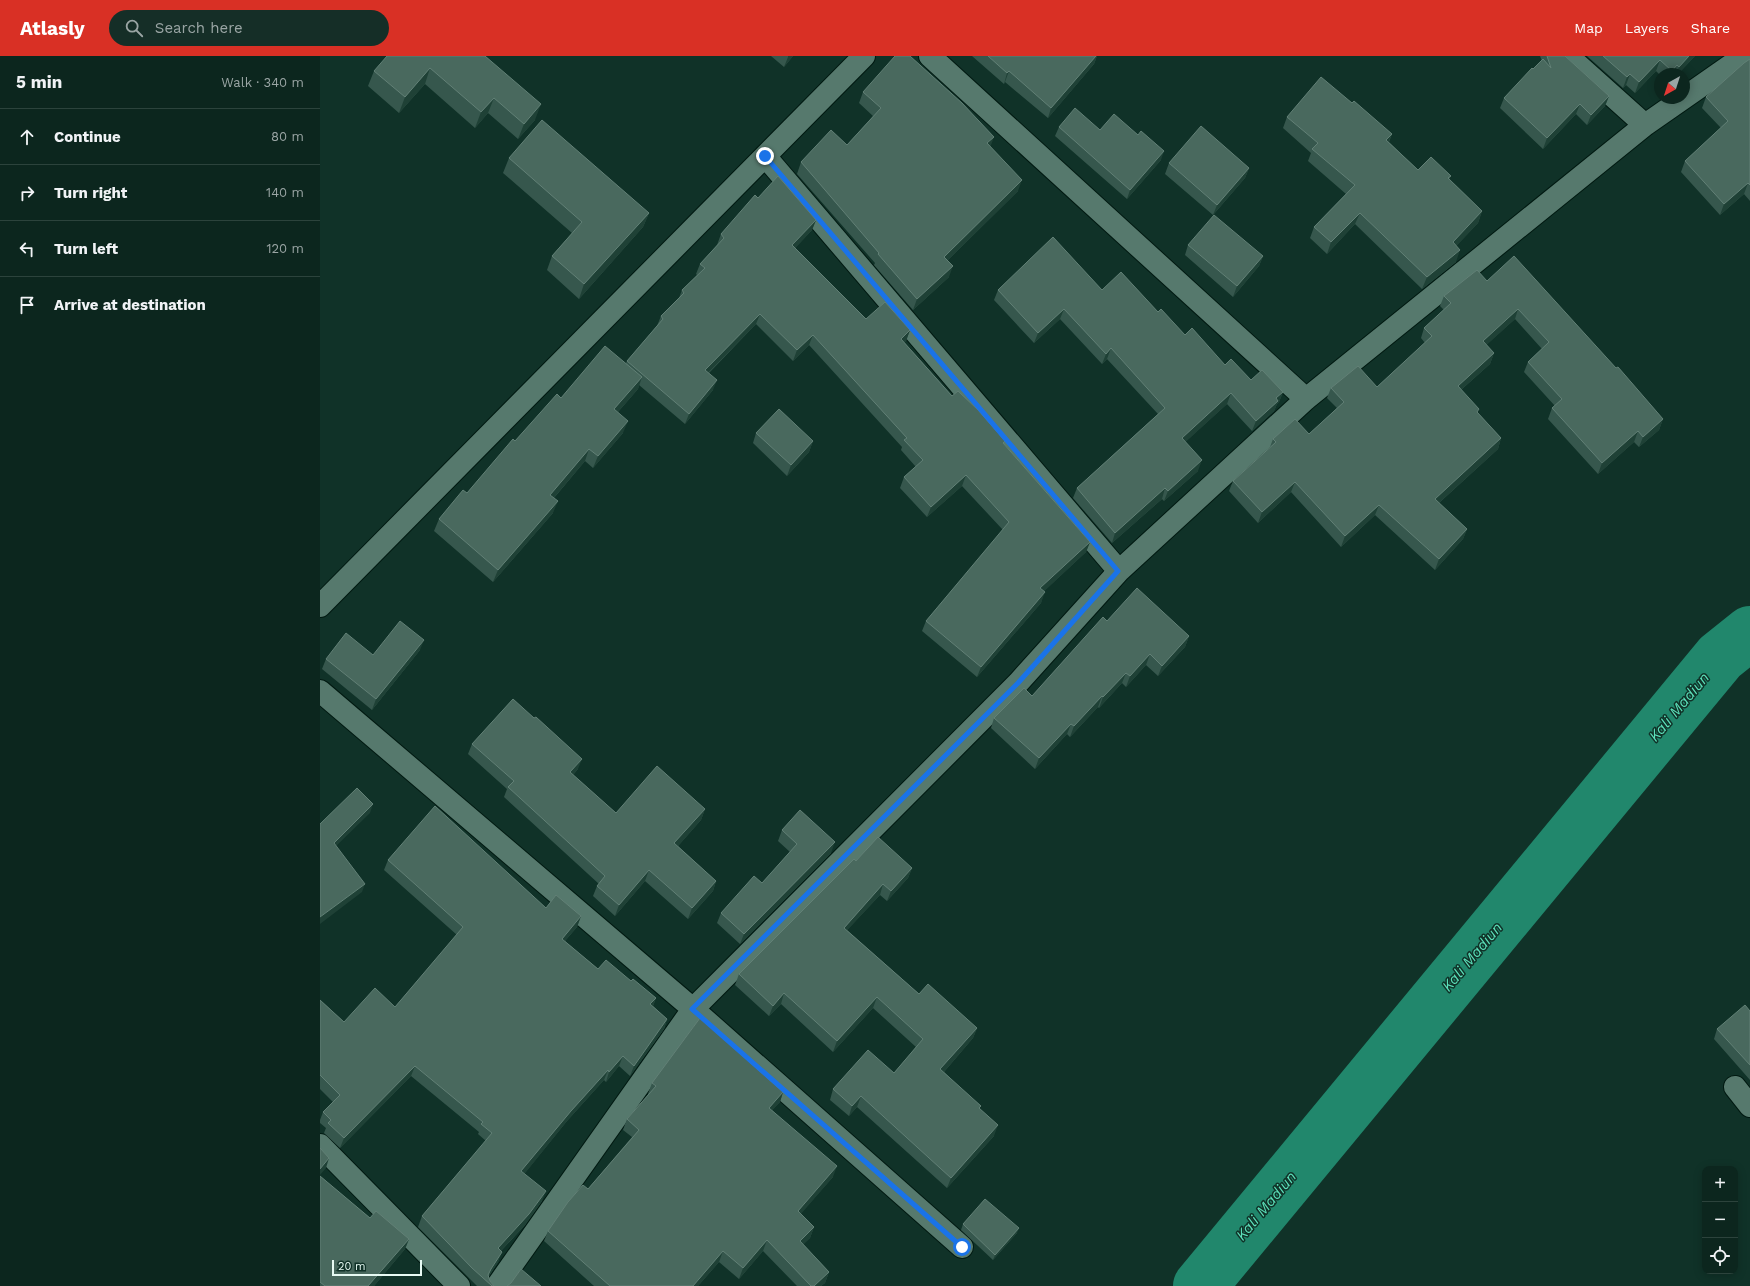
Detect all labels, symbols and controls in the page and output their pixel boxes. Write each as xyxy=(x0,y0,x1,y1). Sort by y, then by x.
search box xyxy=(109,10,389,46)
text: Atlasly xyxy=(20,17,85,40)
icon: search xyxy=(123,17,145,39)
text: Search here xyxy=(155,19,243,37)
text: Map xyxy=(1574,20,1603,36)
text: Layers xyxy=(1625,20,1669,36)
text: Share xyxy=(1691,20,1730,36)
north arrow xyxy=(1654,68,1690,104)
text: 5 min xyxy=(16,72,62,92)
text: Walk · 340 m xyxy=(221,75,304,90)
icon: ahead xyxy=(16,126,38,148)
text: Continue xyxy=(54,128,121,146)
text: 80 m xyxy=(271,129,304,144)
route end xyxy=(756,147,774,165)
icon: right xyxy=(16,182,38,204)
text: Turn right xyxy=(54,184,127,202)
text: 140 m xyxy=(266,185,304,200)
icon: left xyxy=(16,238,38,260)
text: Turn left xyxy=(54,240,118,258)
text: 120 m xyxy=(266,241,304,256)
icon: arrive xyxy=(16,294,38,316)
text: Arrive at destination xyxy=(54,296,206,314)
water label: Kali Madiun xyxy=(1645,669,1713,745)
water label: Kali Madiun xyxy=(1438,919,1506,995)
map controls xyxy=(1702,1166,1738,1274)
button: + xyxy=(1702,1166,1738,1202)
water label: Kali Madiun xyxy=(1232,1168,1300,1244)
button: − xyxy=(1702,1202,1738,1238)
route start xyxy=(953,1238,971,1256)
button: locate xyxy=(1702,1238,1738,1274)
scale bar xyxy=(332,1258,422,1277)
text: 20 m xyxy=(338,1260,366,1273)

